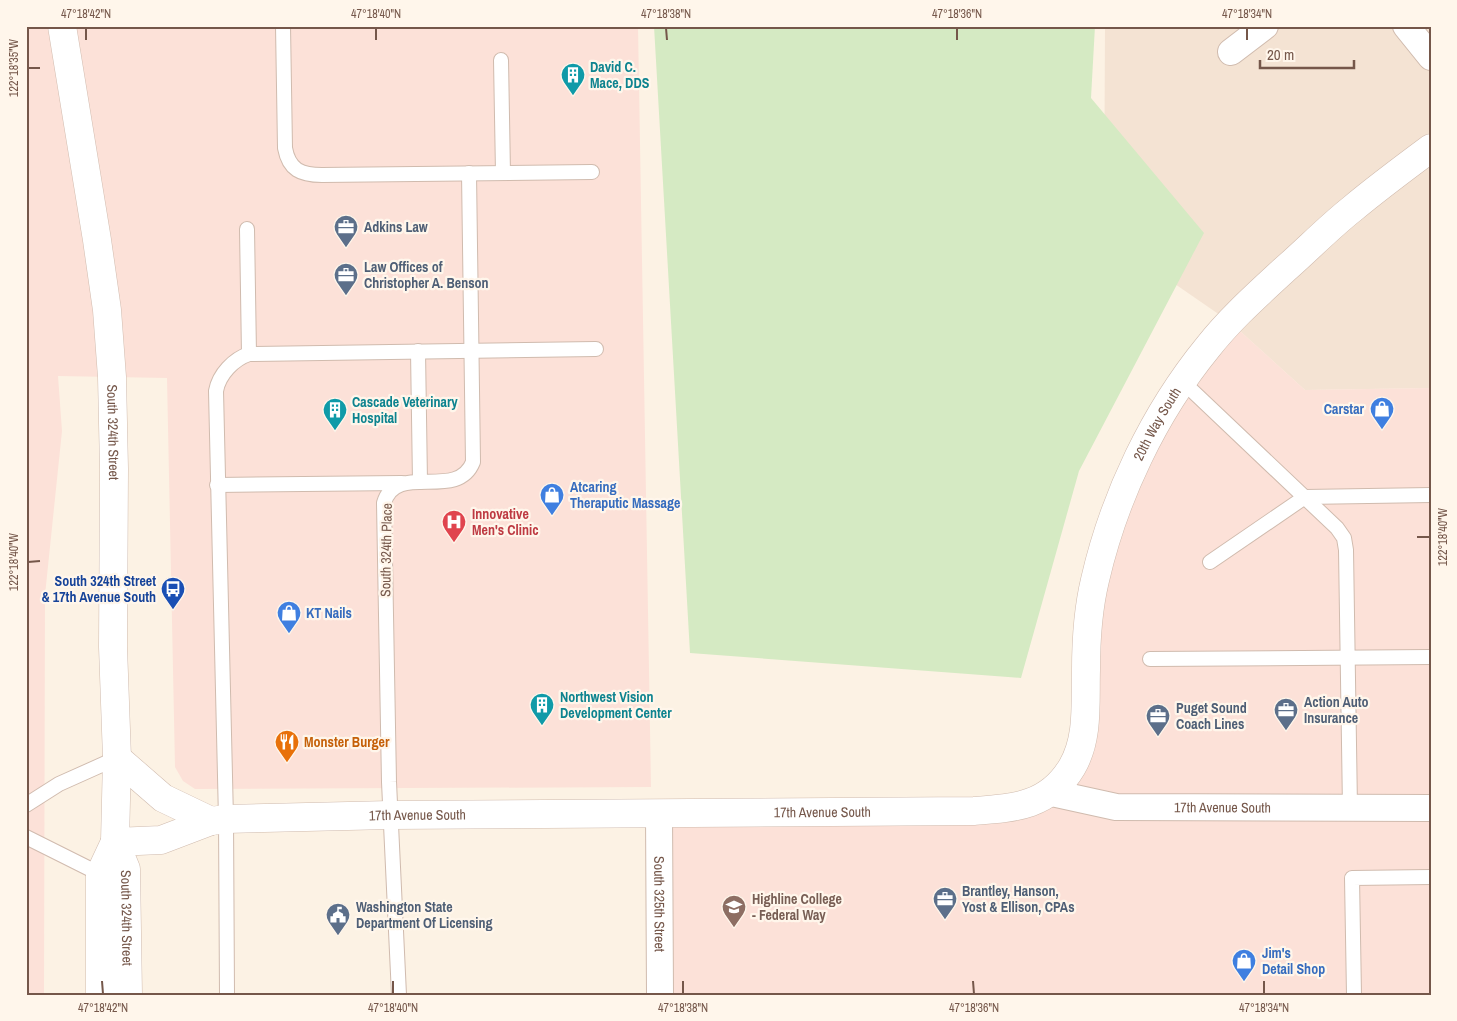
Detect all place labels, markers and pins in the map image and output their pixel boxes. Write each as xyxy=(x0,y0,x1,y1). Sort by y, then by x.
place label: David C. Mace, DDS xyxy=(590,58,650,92)
building icon: David C. Mace, DDS xyxy=(560,62,586,96)
office icon: Adkins Law xyxy=(333,214,359,248)
place label: Adkins Law xyxy=(364,218,428,236)
place label: Law Offices of Christopher A. Benson xyxy=(364,258,489,292)
office icon: Law Offices of Christopher A. Benson xyxy=(333,262,359,296)
place label: Cascade Veterinary Hospital xyxy=(352,393,458,427)
shop icon: Carstar xyxy=(1369,396,1395,430)
building icon: Cascade Veterinary Hospital xyxy=(322,397,348,431)
place label: Carstar xyxy=(1324,400,1365,418)
place label: Atcaring Theraputic Massage xyxy=(570,478,680,512)
shop icon: Atcaring Theraputic Massage xyxy=(539,482,565,516)
place label: Innovative Men's Clinic xyxy=(472,505,539,539)
hospital icon: Innovative Men's Clinic xyxy=(441,509,467,543)
place label: South 324th Street & 17th Avenue South xyxy=(41,572,156,606)
bus stop icon: South 324th Street & 17th Avenue South xyxy=(160,576,186,610)
shop icon: KT Nails xyxy=(276,600,302,634)
place label: KT Nails xyxy=(306,604,352,622)
place label: Northwest Vision Development Center xyxy=(560,688,672,722)
building icon: Northwest Vision Development Center xyxy=(529,692,555,726)
place label: Action Auto Insurance xyxy=(1304,693,1369,727)
office icon: Action Auto Insurance xyxy=(1273,697,1299,731)
place label: Puget Sound Coach Lines xyxy=(1176,699,1247,733)
office icon: Puget Sound Coach Lines xyxy=(1145,703,1171,737)
restaurant icon: Monster Burger xyxy=(274,729,300,763)
place label: Monster Burger xyxy=(304,733,390,751)
place label: Brantley, Hanson, Yost & Ellison, CPAs xyxy=(962,882,1075,916)
office icon: Brantley, Hanson, Yost & Ellison, CPAs xyxy=(932,886,958,920)
place label: Highline College - Federal Way xyxy=(752,890,842,924)
school or university icon: Highline College - Federal Way xyxy=(721,894,747,928)
place label: Washington State Department Of Licensing xyxy=(356,898,493,932)
public building icon: Washington State Department Of Licensing xyxy=(325,902,351,936)
place label: Jim's Detail Shop xyxy=(1262,944,1325,978)
shop icon: Jim's Detail Shop xyxy=(1231,948,1257,982)

